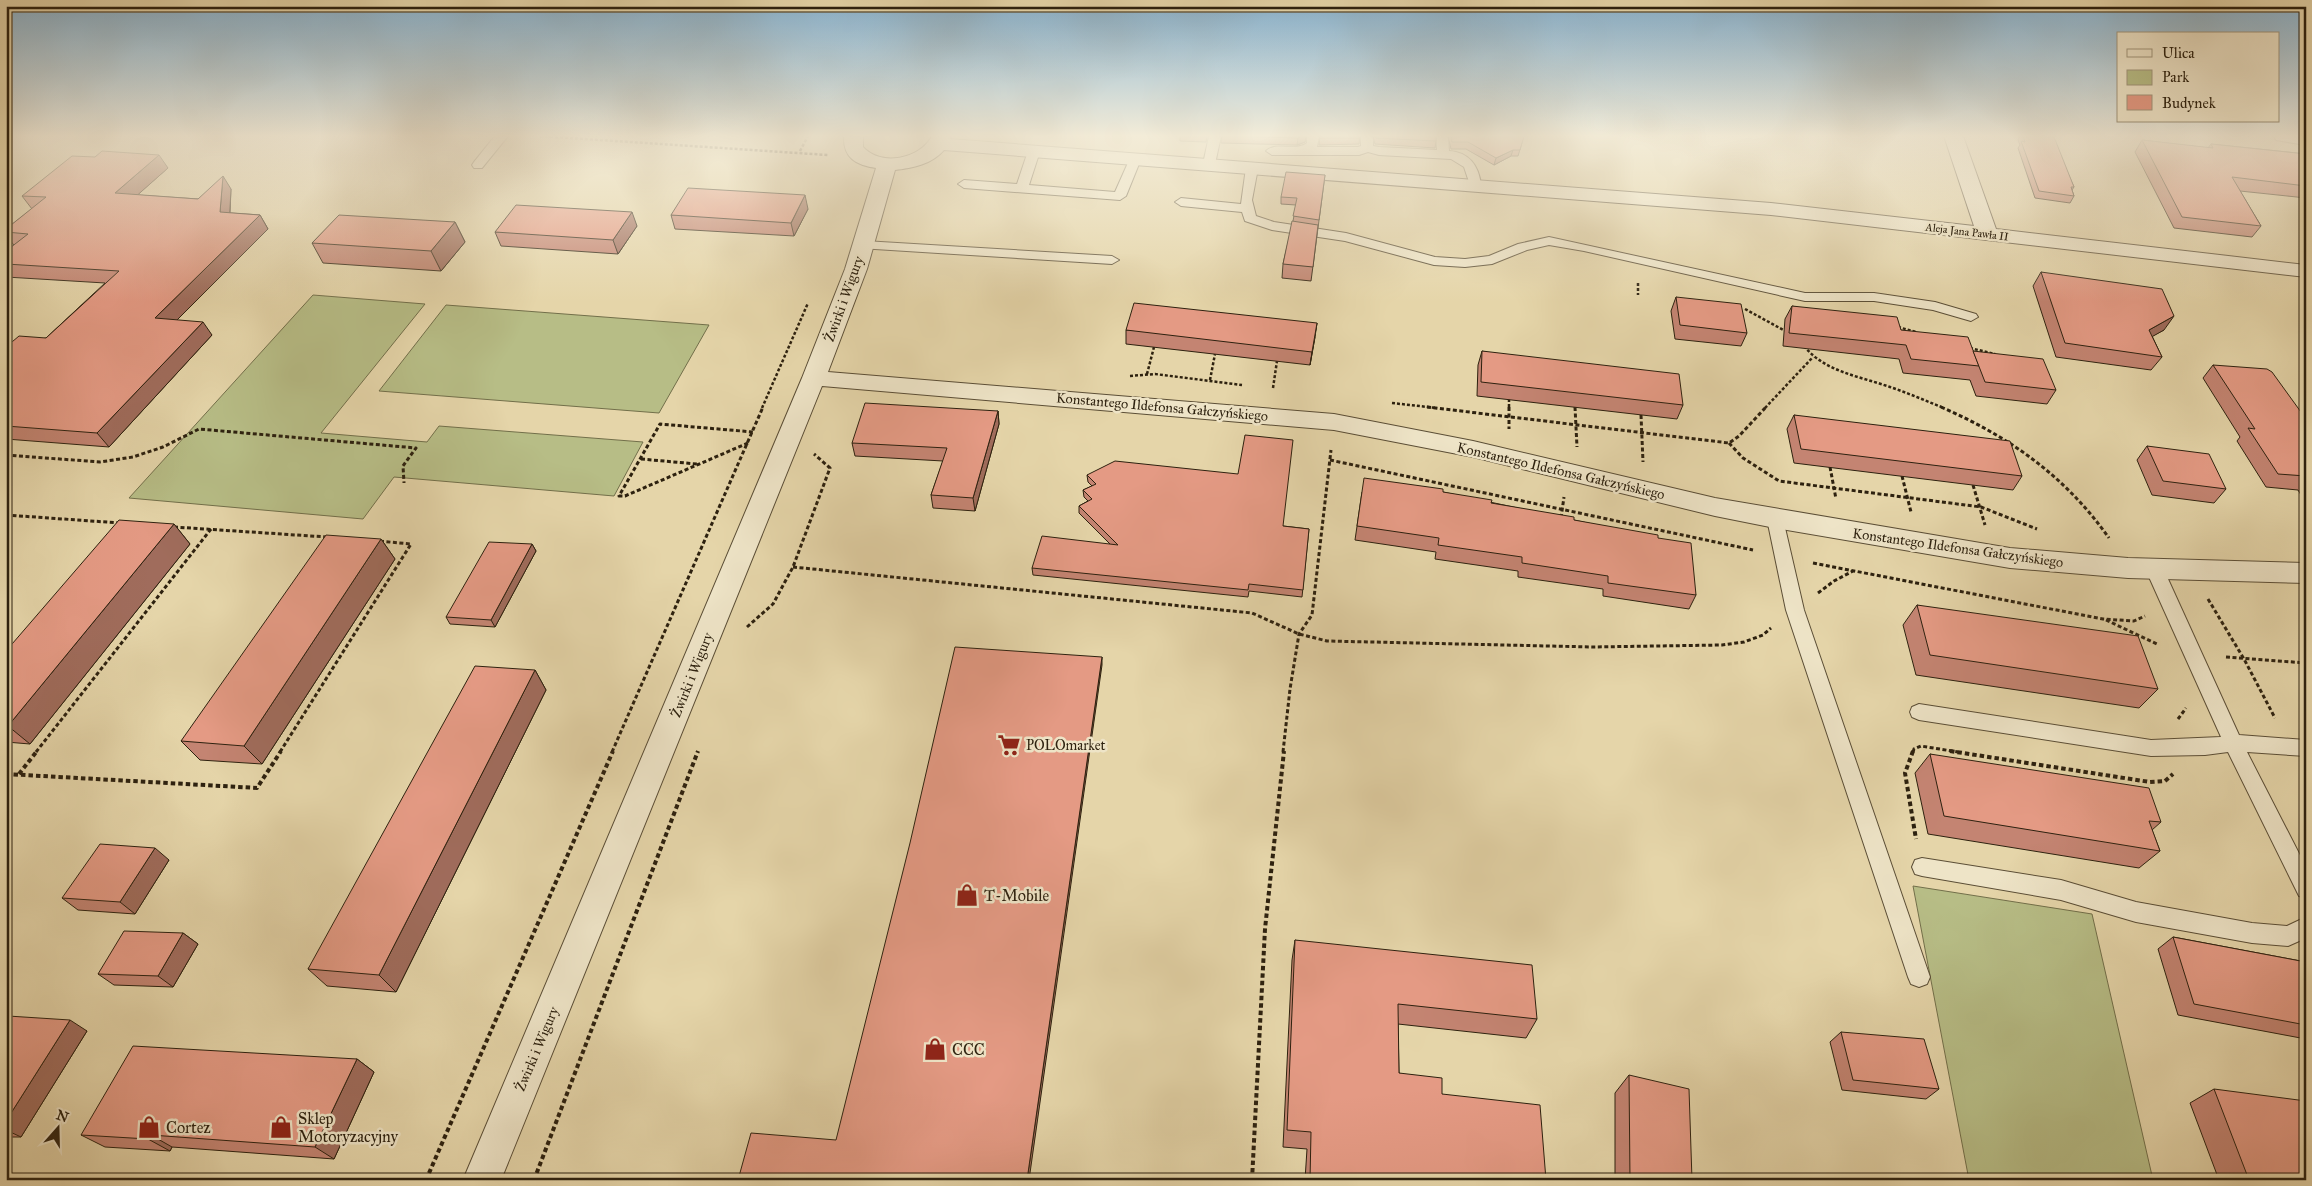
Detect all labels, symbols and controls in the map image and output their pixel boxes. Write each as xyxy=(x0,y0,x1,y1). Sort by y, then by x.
legend xyxy=(2117,32,2280,122)
text: Ulica xyxy=(2162,44,2195,62)
text: Park xyxy=(2162,68,2189,86)
text: Budynek xyxy=(2162,94,2216,112)
street label: Aleja Jana Pawła II xyxy=(1924,220,2010,245)
street label: Żwirki i Wigury xyxy=(820,253,868,344)
street label: Konstantego Ildefonsa Gałczyńskiego xyxy=(1055,389,1269,425)
street label: Konstantego Ildefonsa Gałczyńskiego xyxy=(1455,439,1667,503)
street label: Konstantego Ildefonsa Gałczyńskiego xyxy=(1852,525,2064,571)
street label: Żwirki i Wigury xyxy=(666,629,717,720)
supermarket icon: POLOmarket xyxy=(996,732,1022,758)
place label: POLOmarket xyxy=(1026,737,1106,754)
shop icon: T-Mobile xyxy=(954,882,980,908)
place label: T-Mobile xyxy=(984,886,1049,905)
street label: Żwirki i Wigury xyxy=(511,1003,563,1094)
shop icon: CCC xyxy=(922,1036,948,1062)
place label: CCC xyxy=(952,1040,985,1059)
north arrow xyxy=(32,1104,82,1154)
text: N xyxy=(54,1106,71,1126)
place label: Sklep Motoryzacyjny xyxy=(298,1109,398,1146)
shop icon: Cortez xyxy=(136,1114,162,1140)
shop icon: Sklep Motoryzacyjny xyxy=(268,1114,294,1140)
place label: Cortez xyxy=(166,1118,211,1137)

